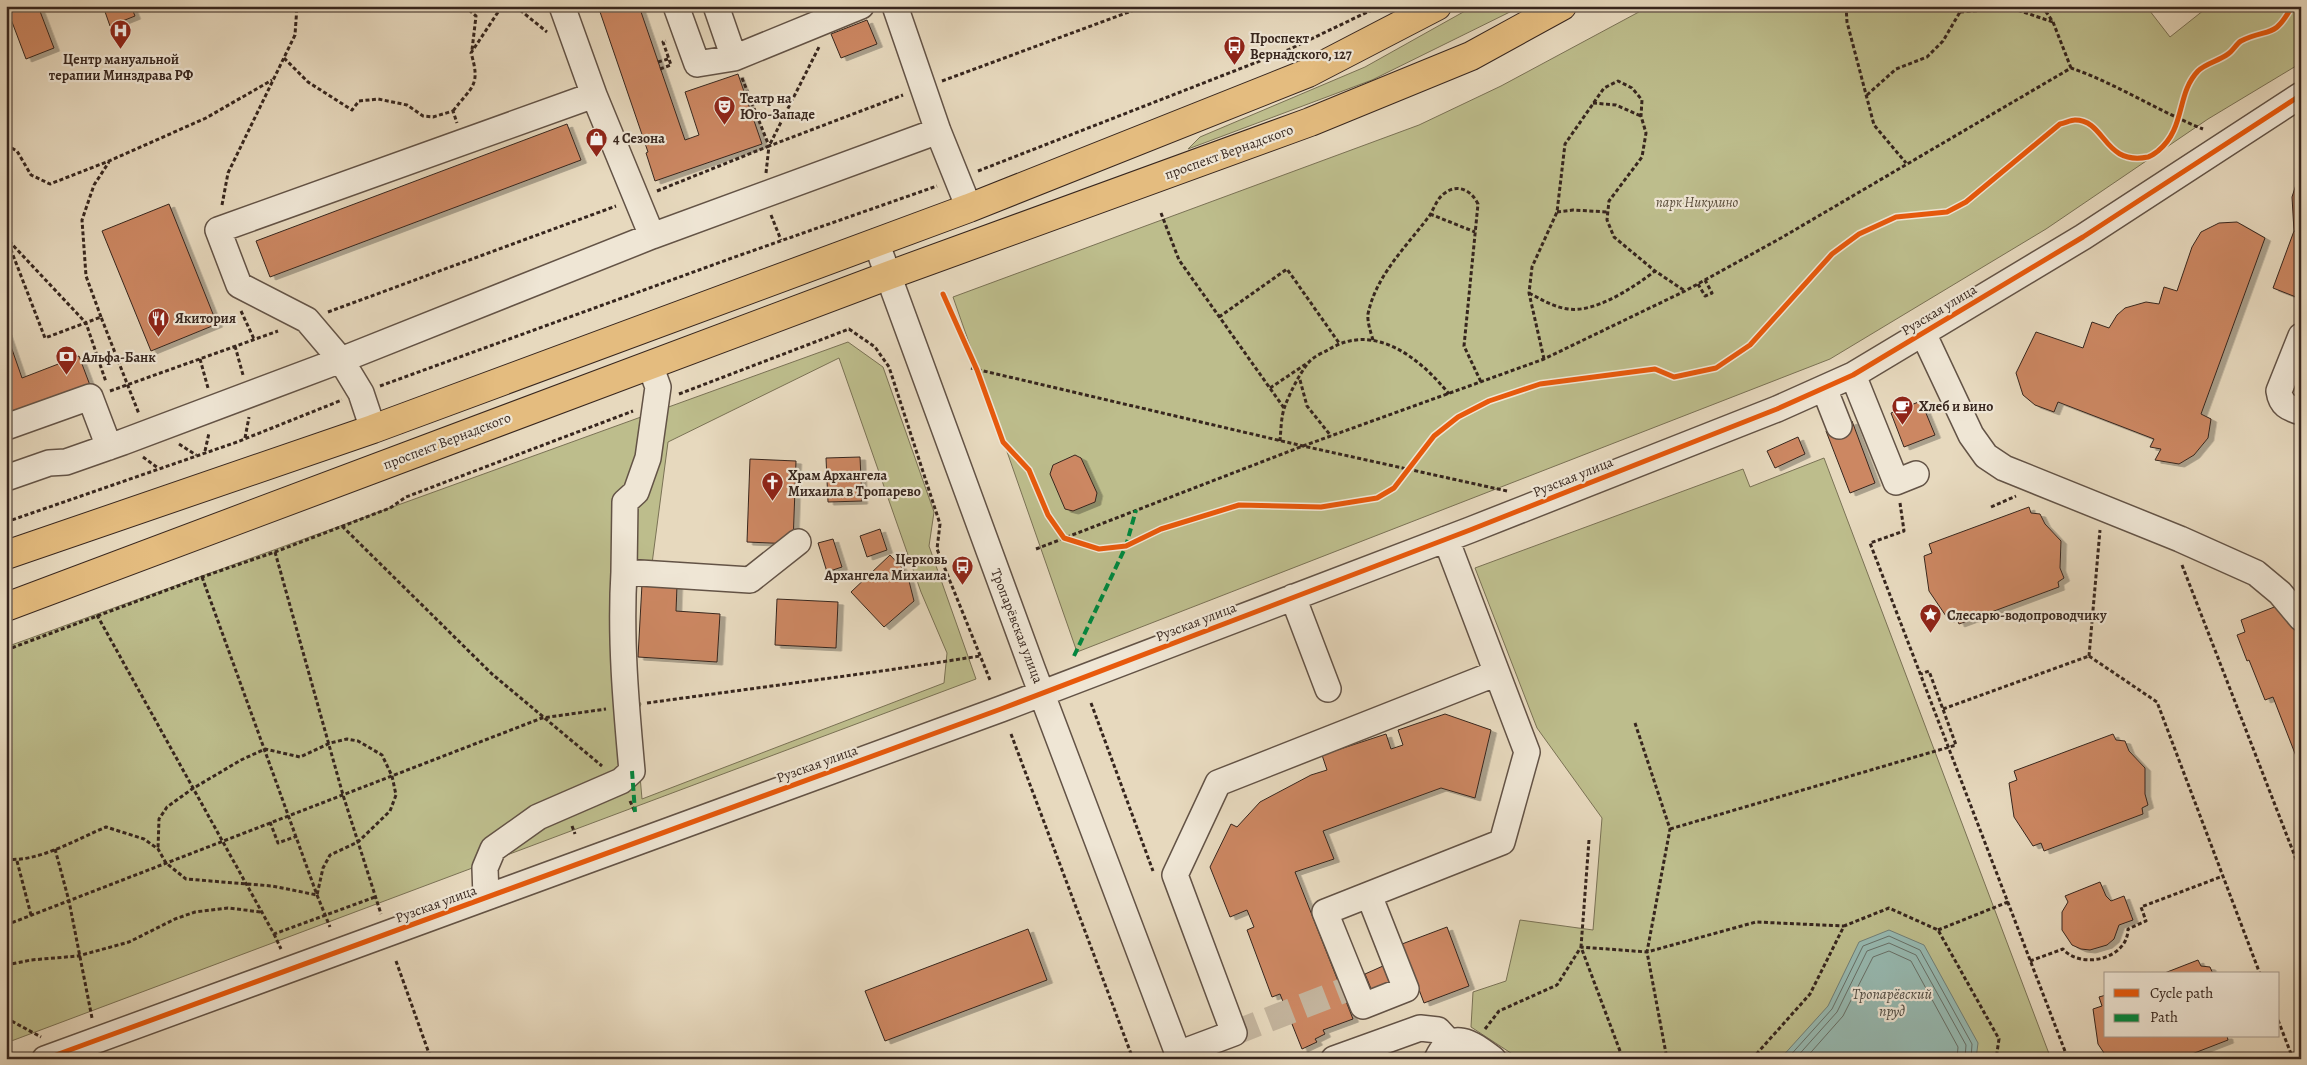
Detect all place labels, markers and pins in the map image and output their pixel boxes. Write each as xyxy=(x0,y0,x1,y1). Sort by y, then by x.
hospital icon: Центр мануальной терапии Минздрава РФ xyxy=(109,19,133,50)
place label: Проспект Вернадского, 127 xyxy=(1250,29,1352,64)
bus stop icon: Проспект Вернадского, 127 xyxy=(1222,34,1246,65)
place label: Центр мануальной терапии Минздрава РФ xyxy=(49,50,194,85)
place label: Театр на Юго-Западе xyxy=(740,89,815,124)
theatre icon: Театр на Юго-Западе xyxy=(712,94,736,125)
shop icon: 4 Сезона xyxy=(585,126,609,157)
place label: 4 Сезона xyxy=(613,129,665,148)
restaurant icon: Якитория xyxy=(147,306,171,337)
place label: Якитория xyxy=(175,309,236,328)
bank icon: Альфа-Банк xyxy=(54,345,78,376)
place label: Альфа-Банк xyxy=(81,348,156,367)
cafe icon: Хлеб и вино xyxy=(1891,394,1915,425)
place label: Хлеб и вино xyxy=(1919,397,1993,416)
place label: Храм Архангела Михаила в Тропарево xyxy=(788,466,921,501)
church icon: Храм Архангела Михаила в Тропарево xyxy=(760,471,784,502)
place label: Церковь Архангела Михаила xyxy=(824,550,948,585)
bus stop icon: Церковь Архангела Михаила xyxy=(951,555,975,586)
place icon: Слесарю-водопроводчику xyxy=(1919,603,1943,634)
place label: Слесарю-водопроводчику xyxy=(1947,606,2107,625)

